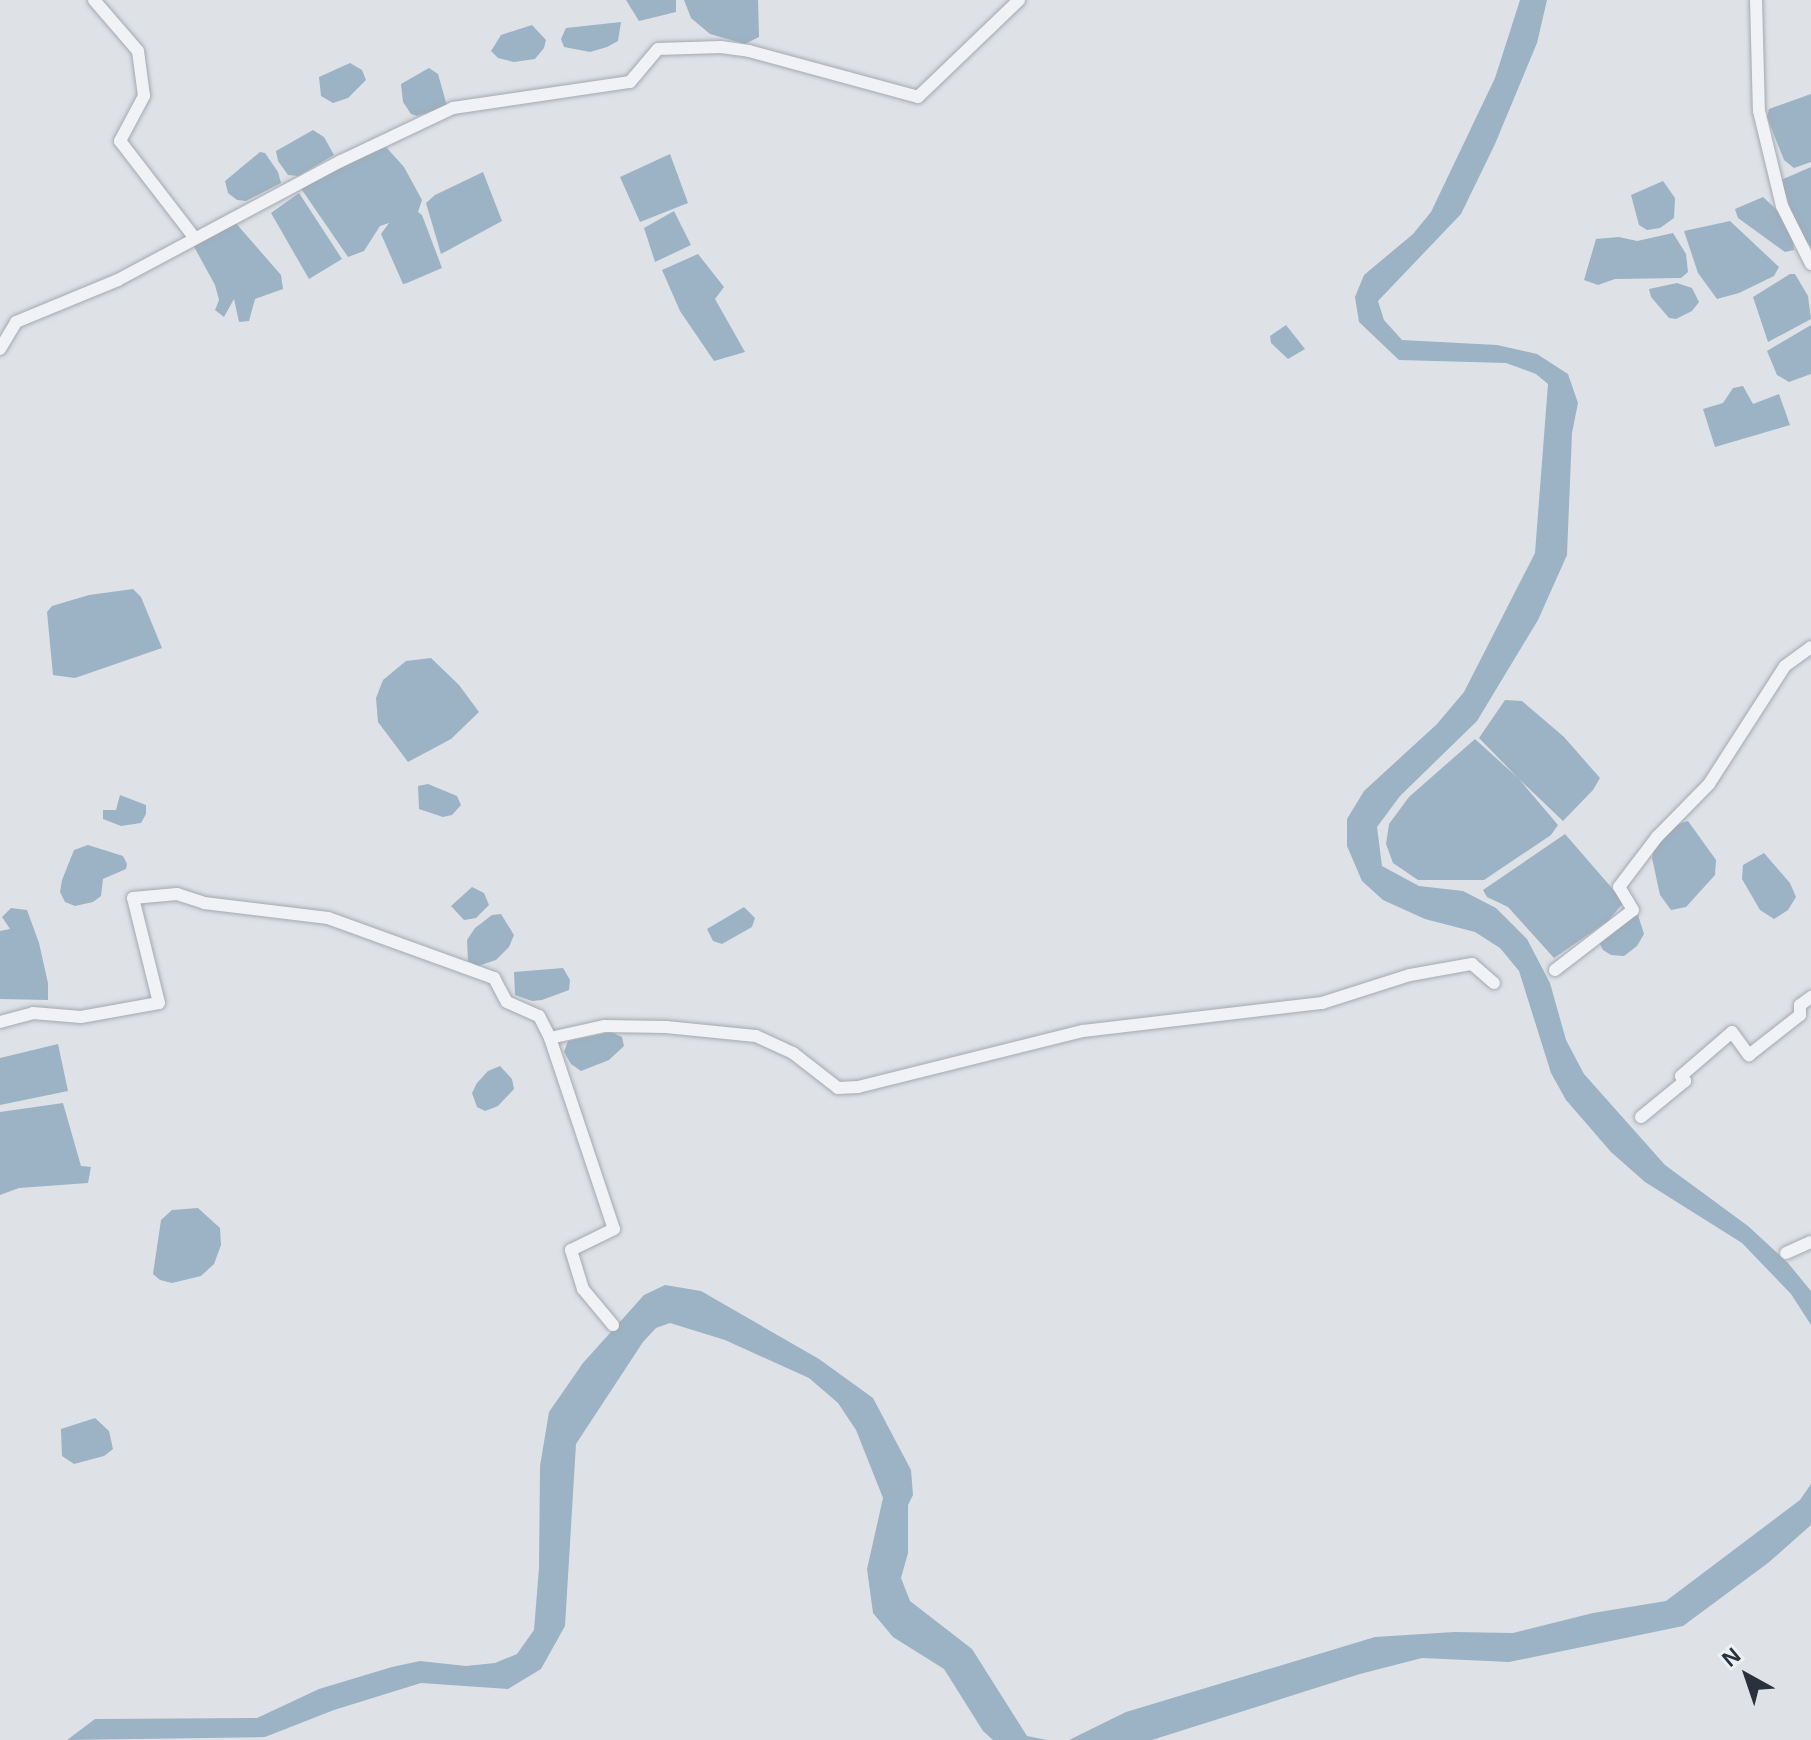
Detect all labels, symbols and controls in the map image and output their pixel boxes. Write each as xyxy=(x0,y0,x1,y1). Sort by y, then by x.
north arrow xyxy=(1707,1636,1787,1716)
text: N xyxy=(1717,1643,1745,1672)

